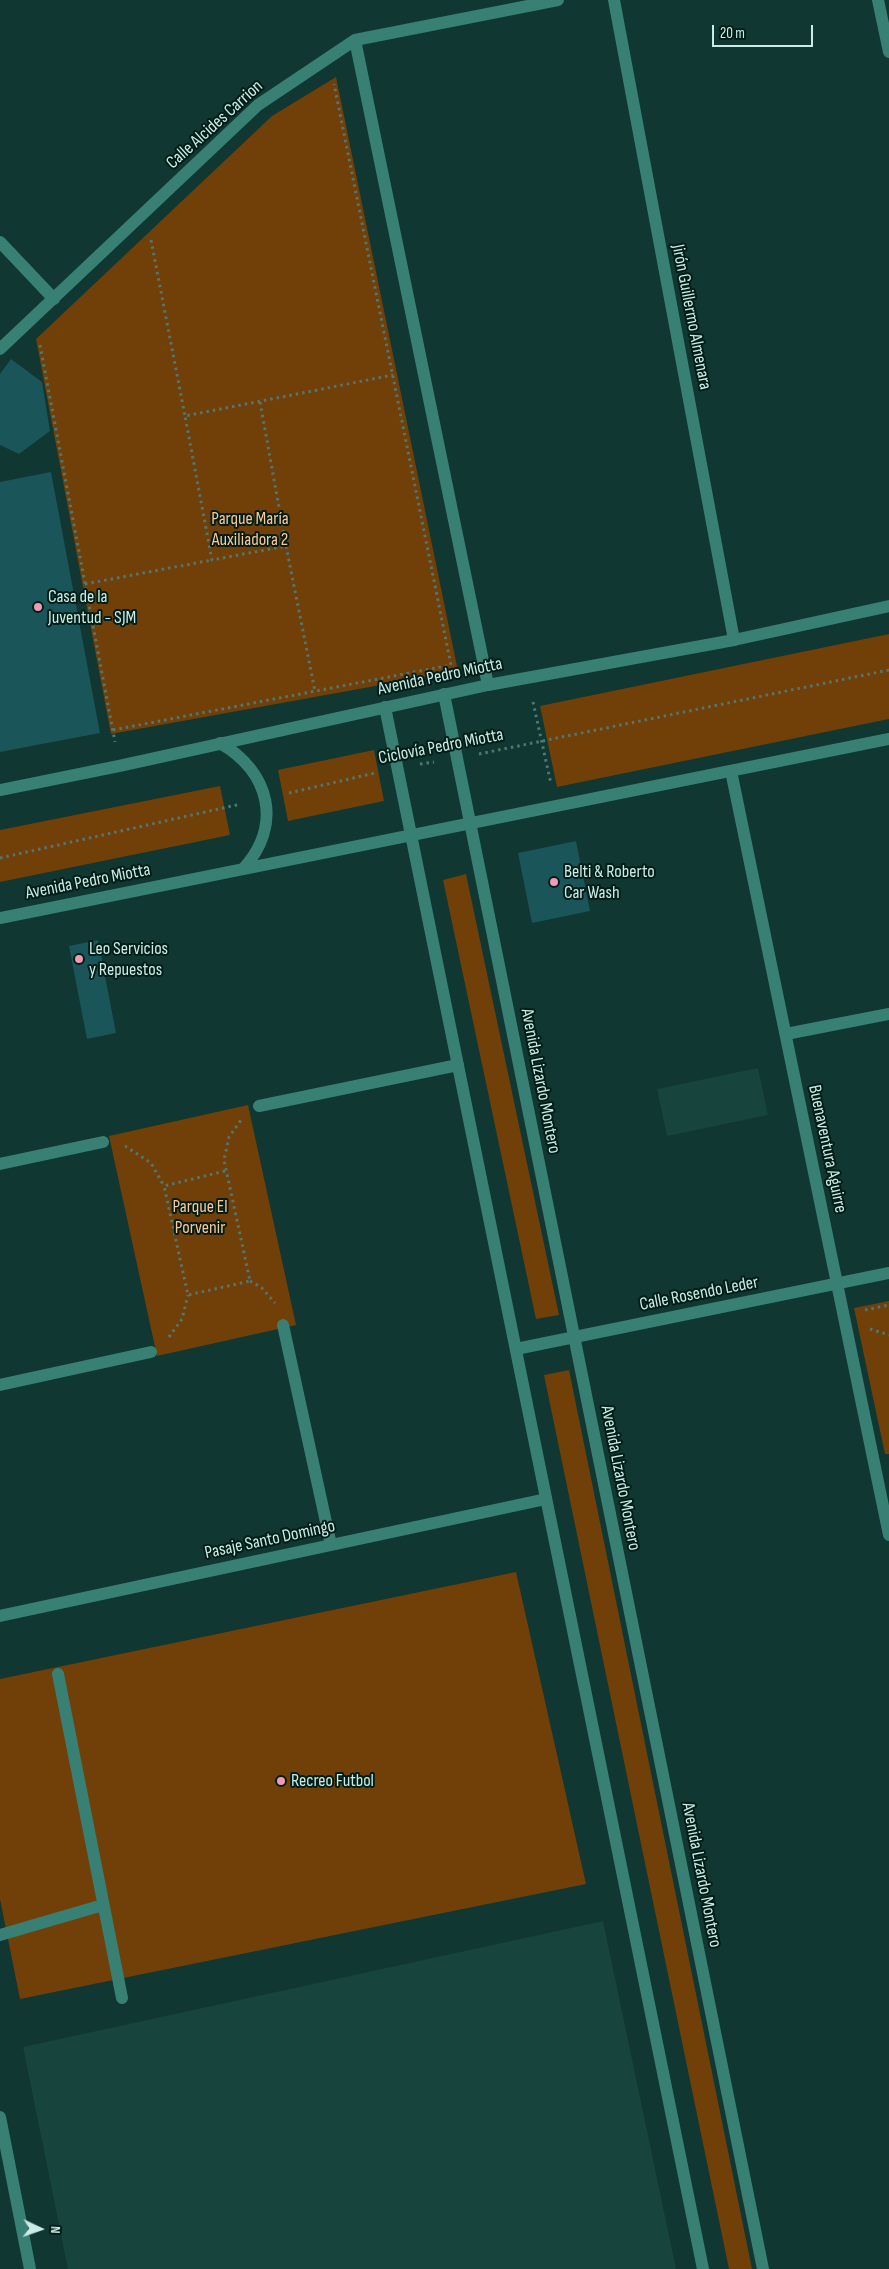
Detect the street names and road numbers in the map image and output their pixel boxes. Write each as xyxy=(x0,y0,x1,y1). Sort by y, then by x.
street label: Calle Alcides Carrion xyxy=(162,76,268,174)
street label: Jirón Guillermo Almenara xyxy=(666,243,716,391)
street label: Avenida Pedro Miotta xyxy=(376,653,504,701)
street label: Ciclovía Pedro Miotta xyxy=(377,724,505,770)
street label: Avenida Pedro Miotta xyxy=(24,859,152,905)
street label: Avenida Lizardo Montero xyxy=(515,1007,565,1155)
street label: Buenaventura Aguirre xyxy=(803,1083,851,1215)
street label: Calle Rosendo Leder xyxy=(638,1272,760,1316)
street label: Avenida Lizardo Montero xyxy=(595,1404,645,1552)
street label: Pasaje Santo Domingo xyxy=(203,1516,337,1564)
street label: Avenida Lizardo Montero xyxy=(676,1801,726,1949)

